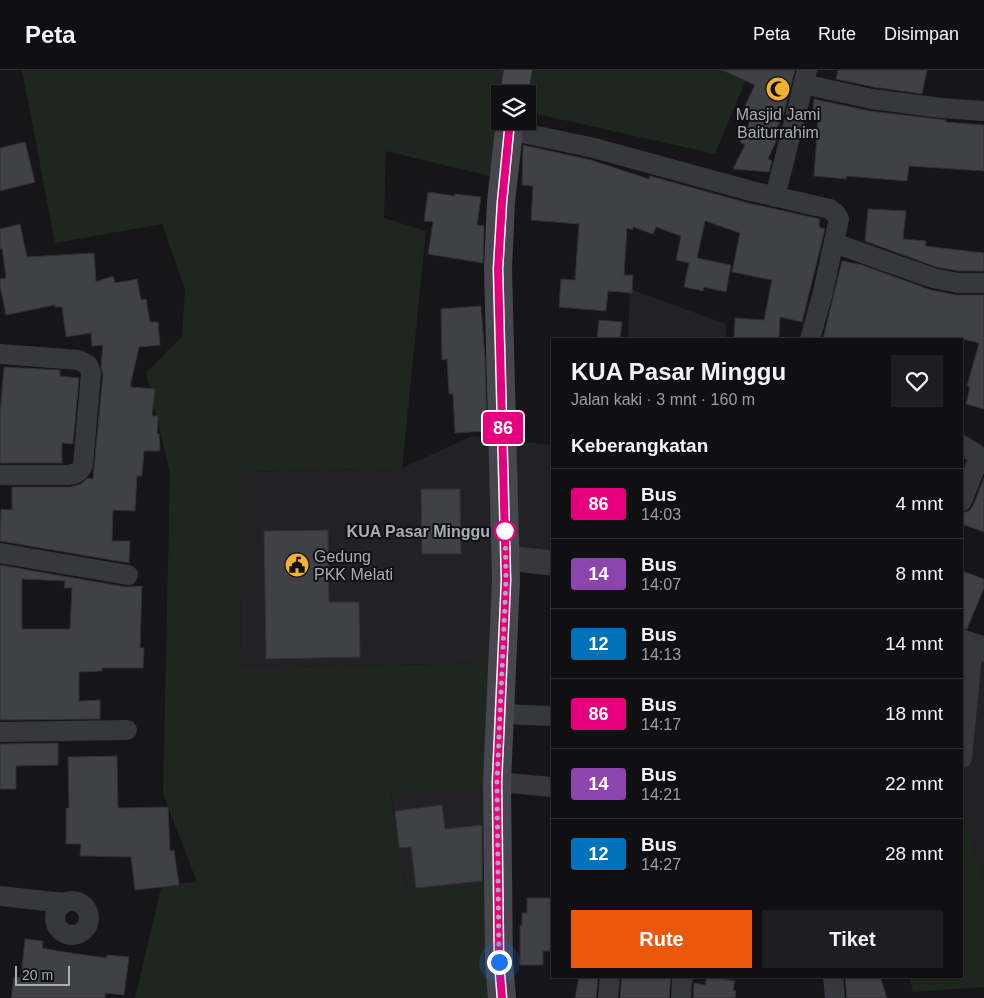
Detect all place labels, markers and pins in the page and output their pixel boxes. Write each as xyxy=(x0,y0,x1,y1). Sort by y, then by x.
mosque icon: Masjid Jami Baiturrahim xyxy=(765,76,791,102)
place label: Masjid Jami Baiturrahim xyxy=(736,106,820,141)
marker: KUA Pasar Minggu xyxy=(494,520,516,542)
place label: KUA Pasar Minggu xyxy=(347,523,490,540)
place label: Gedung PKK Melati xyxy=(314,548,393,583)
public building icon: Gedung PKK Melati xyxy=(284,552,310,578)

